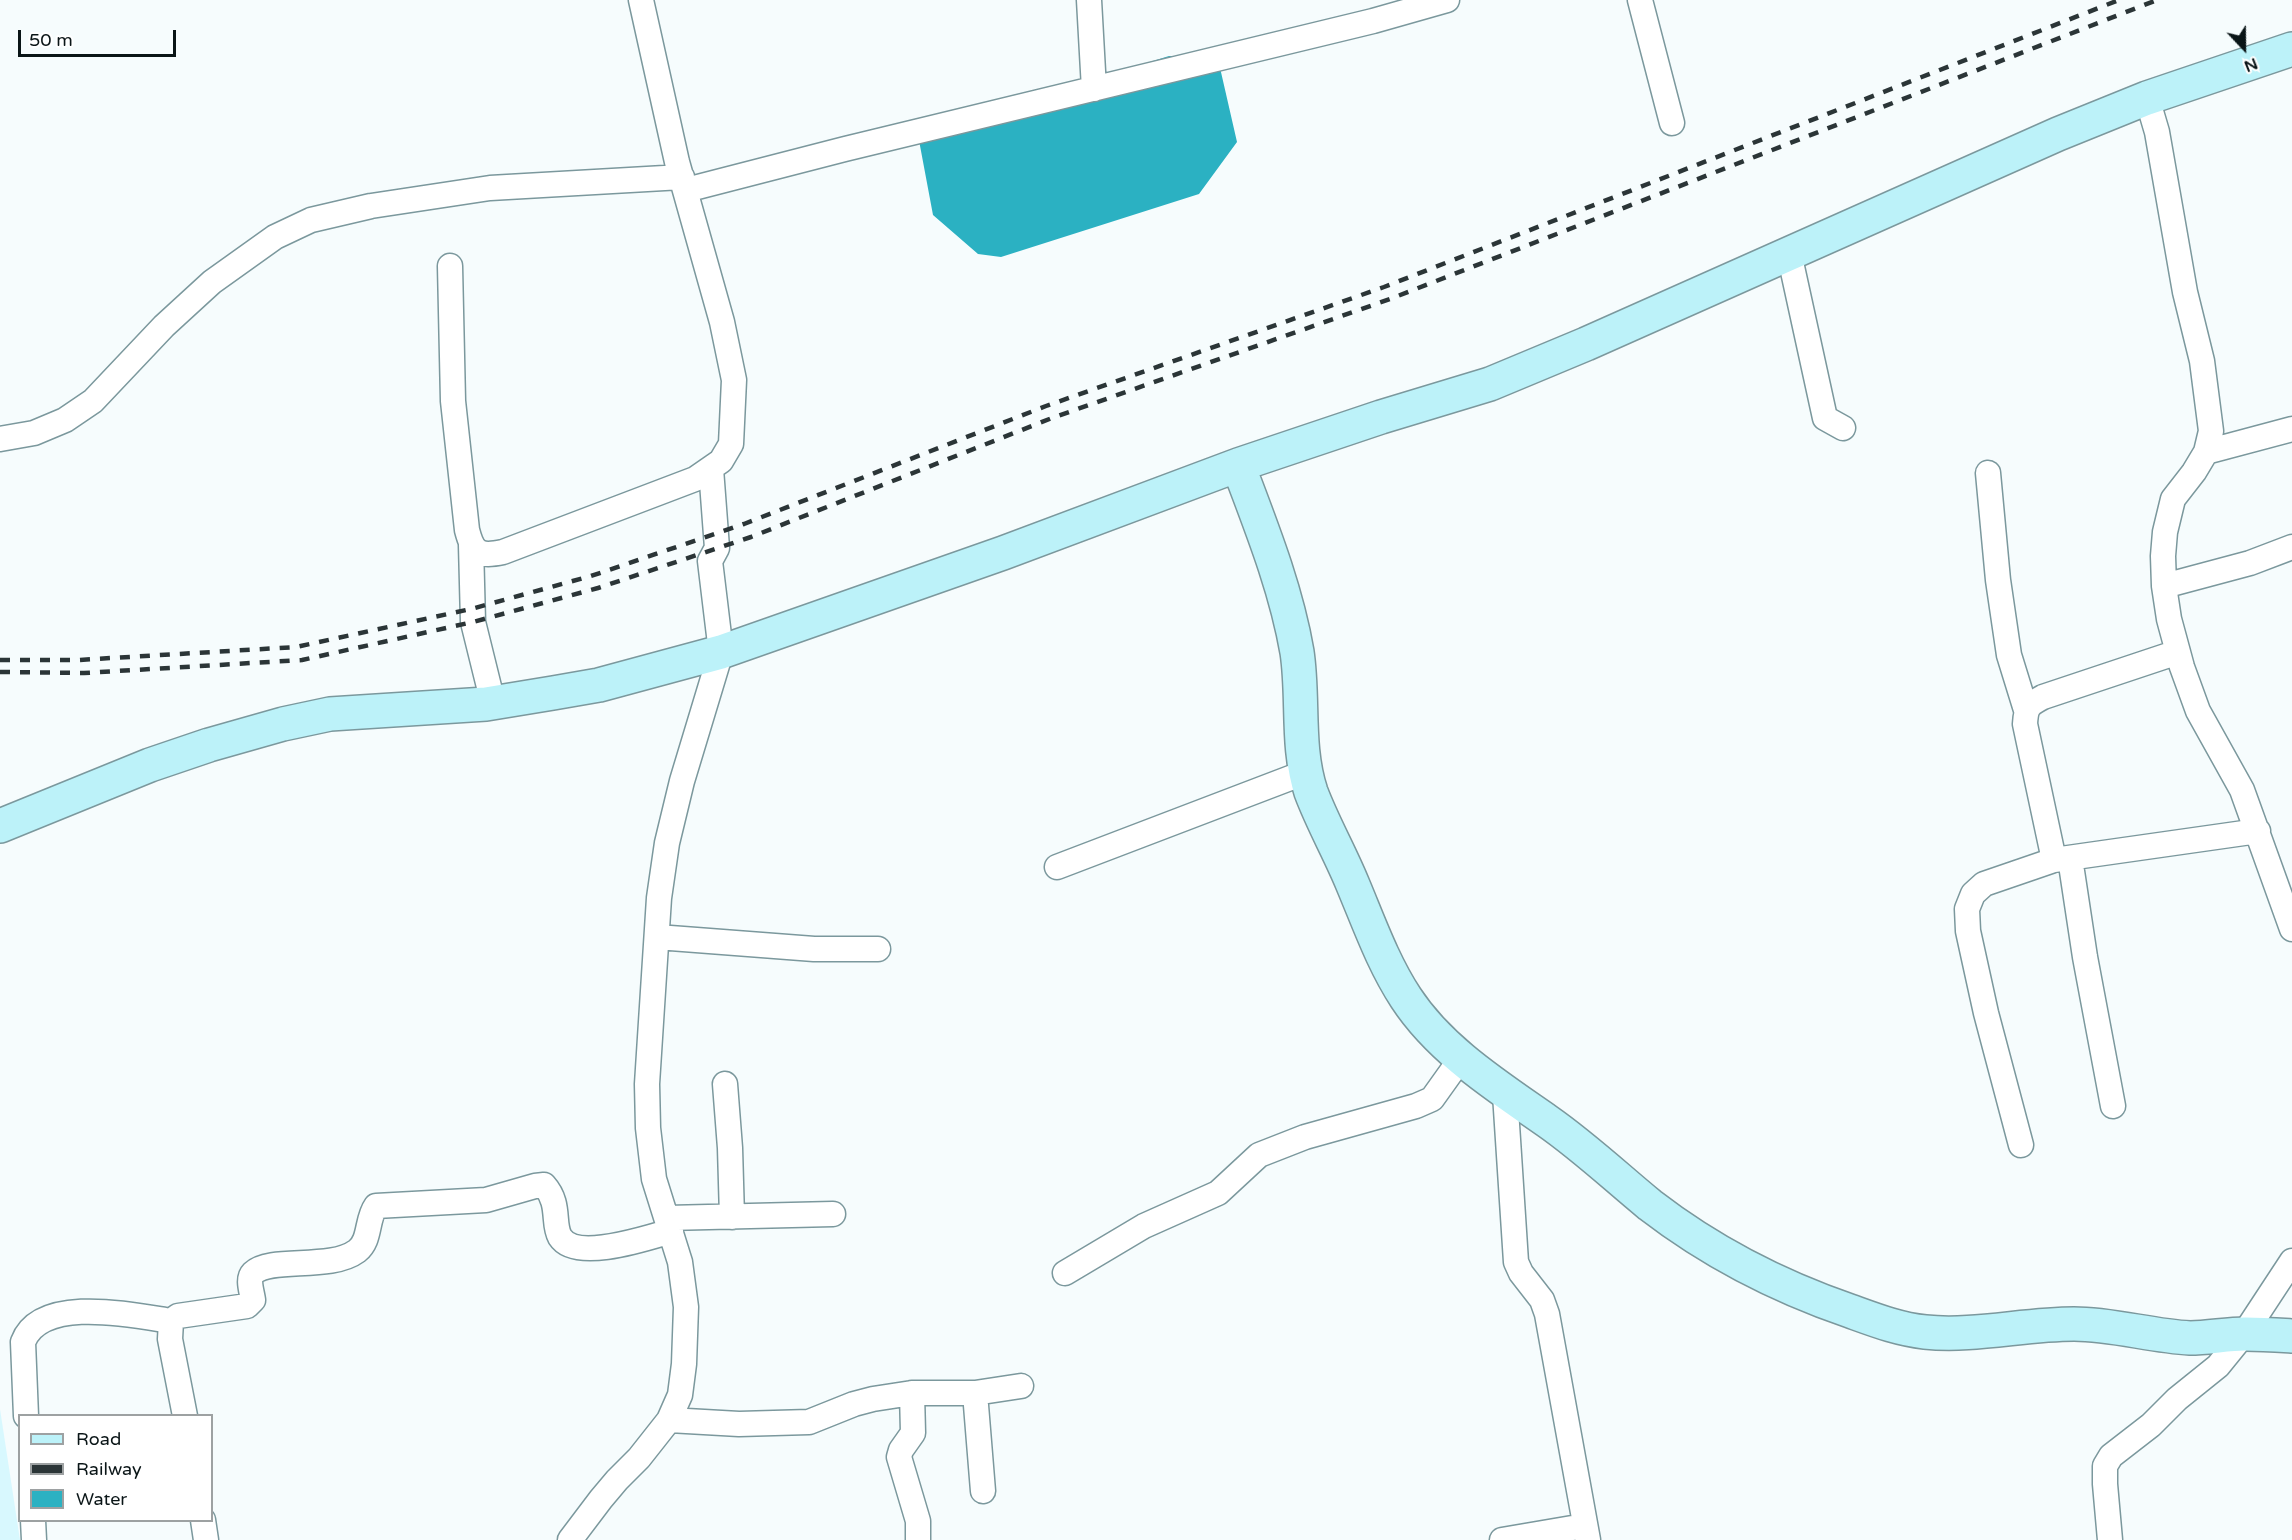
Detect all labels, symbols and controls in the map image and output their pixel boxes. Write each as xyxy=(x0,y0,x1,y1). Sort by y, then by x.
scale bar xyxy=(21,18,178,56)
north arrow xyxy=(2214,18,2274,78)
text: 50 m xyxy=(29,29,73,51)
text: N xyxy=(2241,53,2260,76)
legend xyxy=(18,1414,213,1522)
text: Road xyxy=(76,1428,121,1450)
text: Railway xyxy=(76,1458,142,1480)
text: Water xyxy=(76,1488,127,1510)

